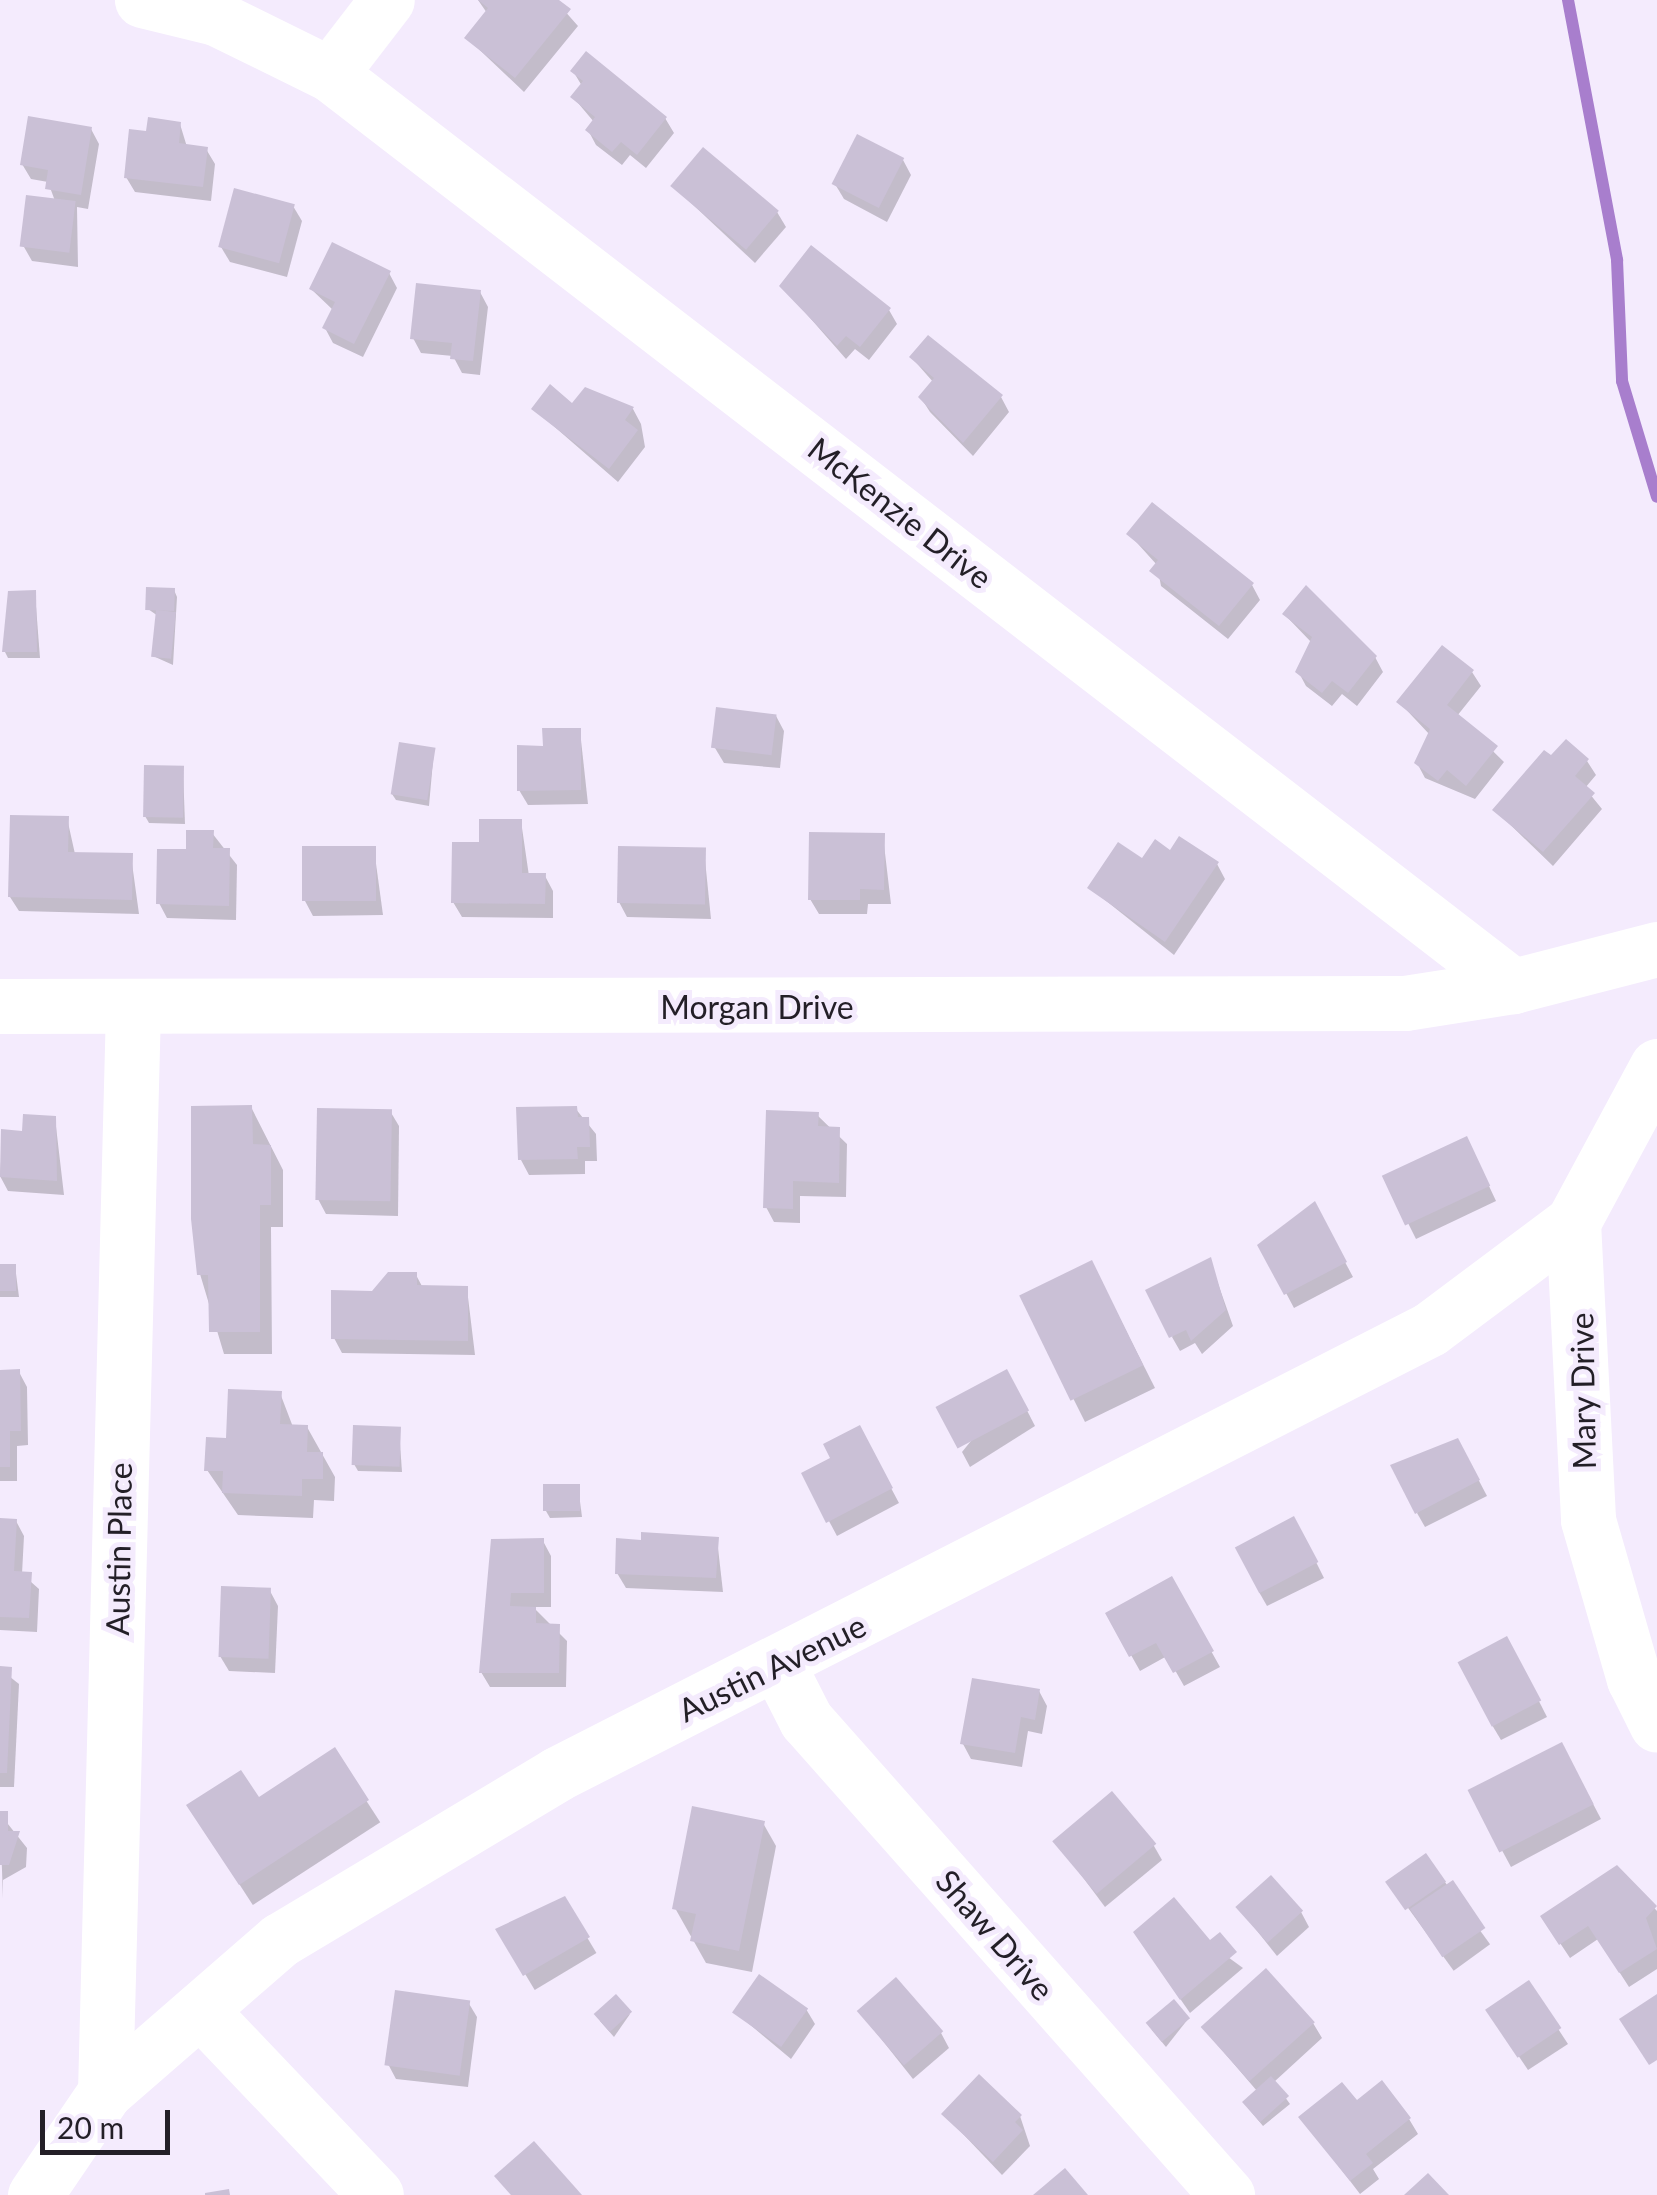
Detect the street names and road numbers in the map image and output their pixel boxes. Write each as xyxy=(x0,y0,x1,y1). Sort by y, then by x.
street label: McKenzie Drive xyxy=(800,429,1000,597)
street label: Morgan Drive xyxy=(660,988,854,1026)
street label: Mary Drive xyxy=(1562,1312,1604,1470)
street label: Austin Place xyxy=(98,1462,140,1636)
street label: Austin Avenue xyxy=(672,1606,872,1730)
street label: Shaw Drive xyxy=(928,1862,1062,2008)

